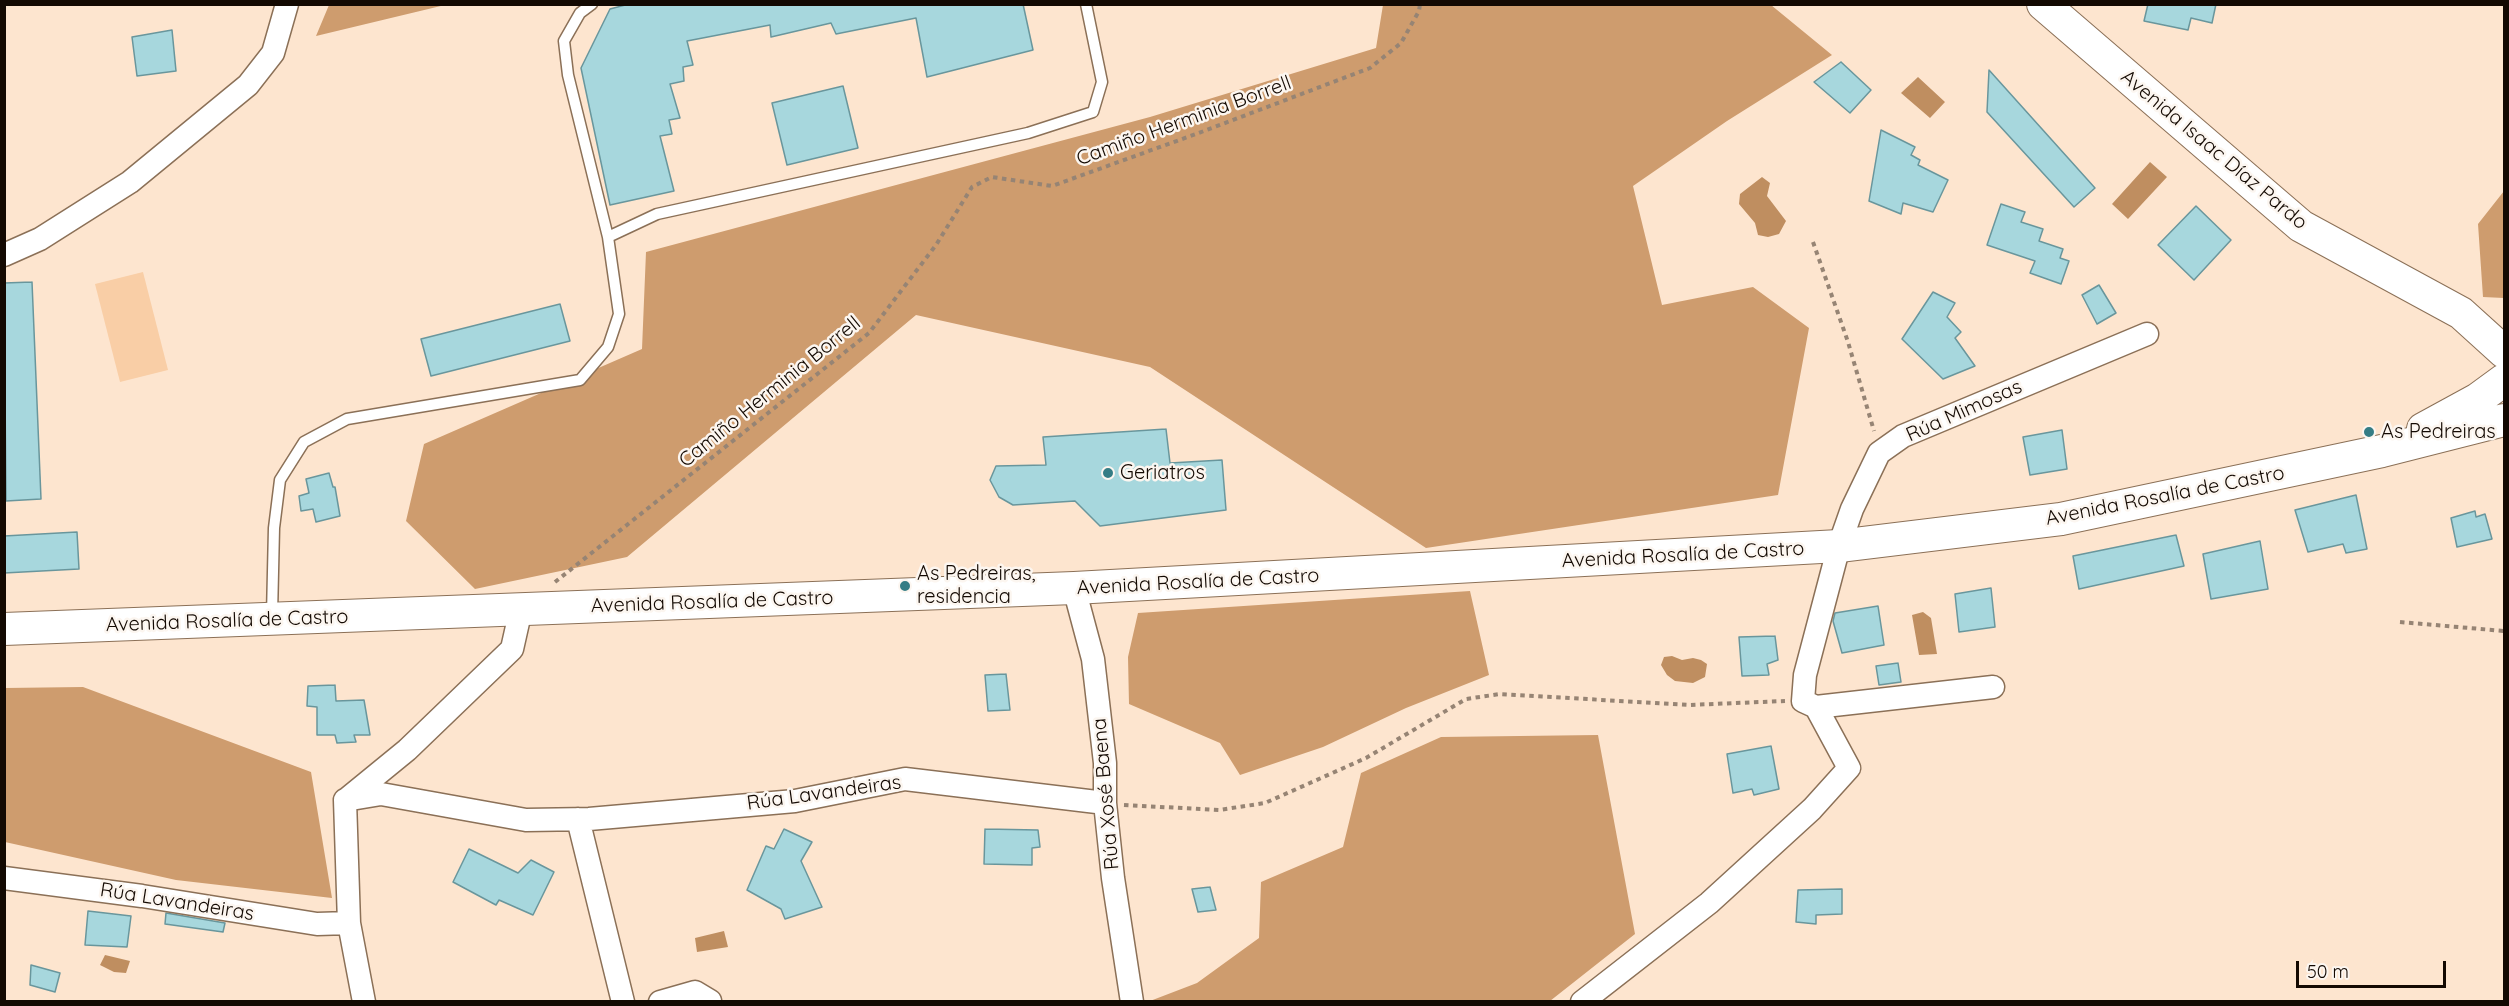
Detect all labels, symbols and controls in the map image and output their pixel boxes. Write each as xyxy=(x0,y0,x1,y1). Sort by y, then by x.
street label: Avenida Isaac Díaz Pardo xyxy=(2116,65,2312,235)
street label: Camiño Herminia Borrell xyxy=(1073,71,1295,171)
street label: Camiño Herminia Borrell xyxy=(674,311,866,473)
street label: Rúa Mimosas xyxy=(1902,375,2026,447)
place label: As Pedreiras xyxy=(2381,420,2496,444)
marker: As Pedreiras xyxy=(2362,425,2376,439)
place label: Geriatros xyxy=(1120,461,1205,485)
street label: Avenida Rosalía de Castro xyxy=(2044,461,2286,531)
marker: Geriatros xyxy=(1101,466,1115,480)
street label: Avenida Rosalía de Castro xyxy=(1561,537,1805,573)
place label: As Pedreiras, residencia xyxy=(917,562,1036,609)
street label: Avenida Rosalía de Castro xyxy=(1076,564,1320,600)
marker: As Pedreiras, residencia xyxy=(898,579,912,593)
street label: Avenida Rosalía de Castro xyxy=(590,586,834,618)
street label: Avenida Rosalía de Castro xyxy=(105,605,349,637)
street label: Rúa Xosé Baena xyxy=(1087,717,1125,871)
street label: Rúa Lavandeiras xyxy=(745,770,903,816)
street label: Rúa Lavandeiras xyxy=(98,878,256,926)
scale bar xyxy=(2299,949,2449,987)
text: 50 m xyxy=(2307,960,2349,983)

